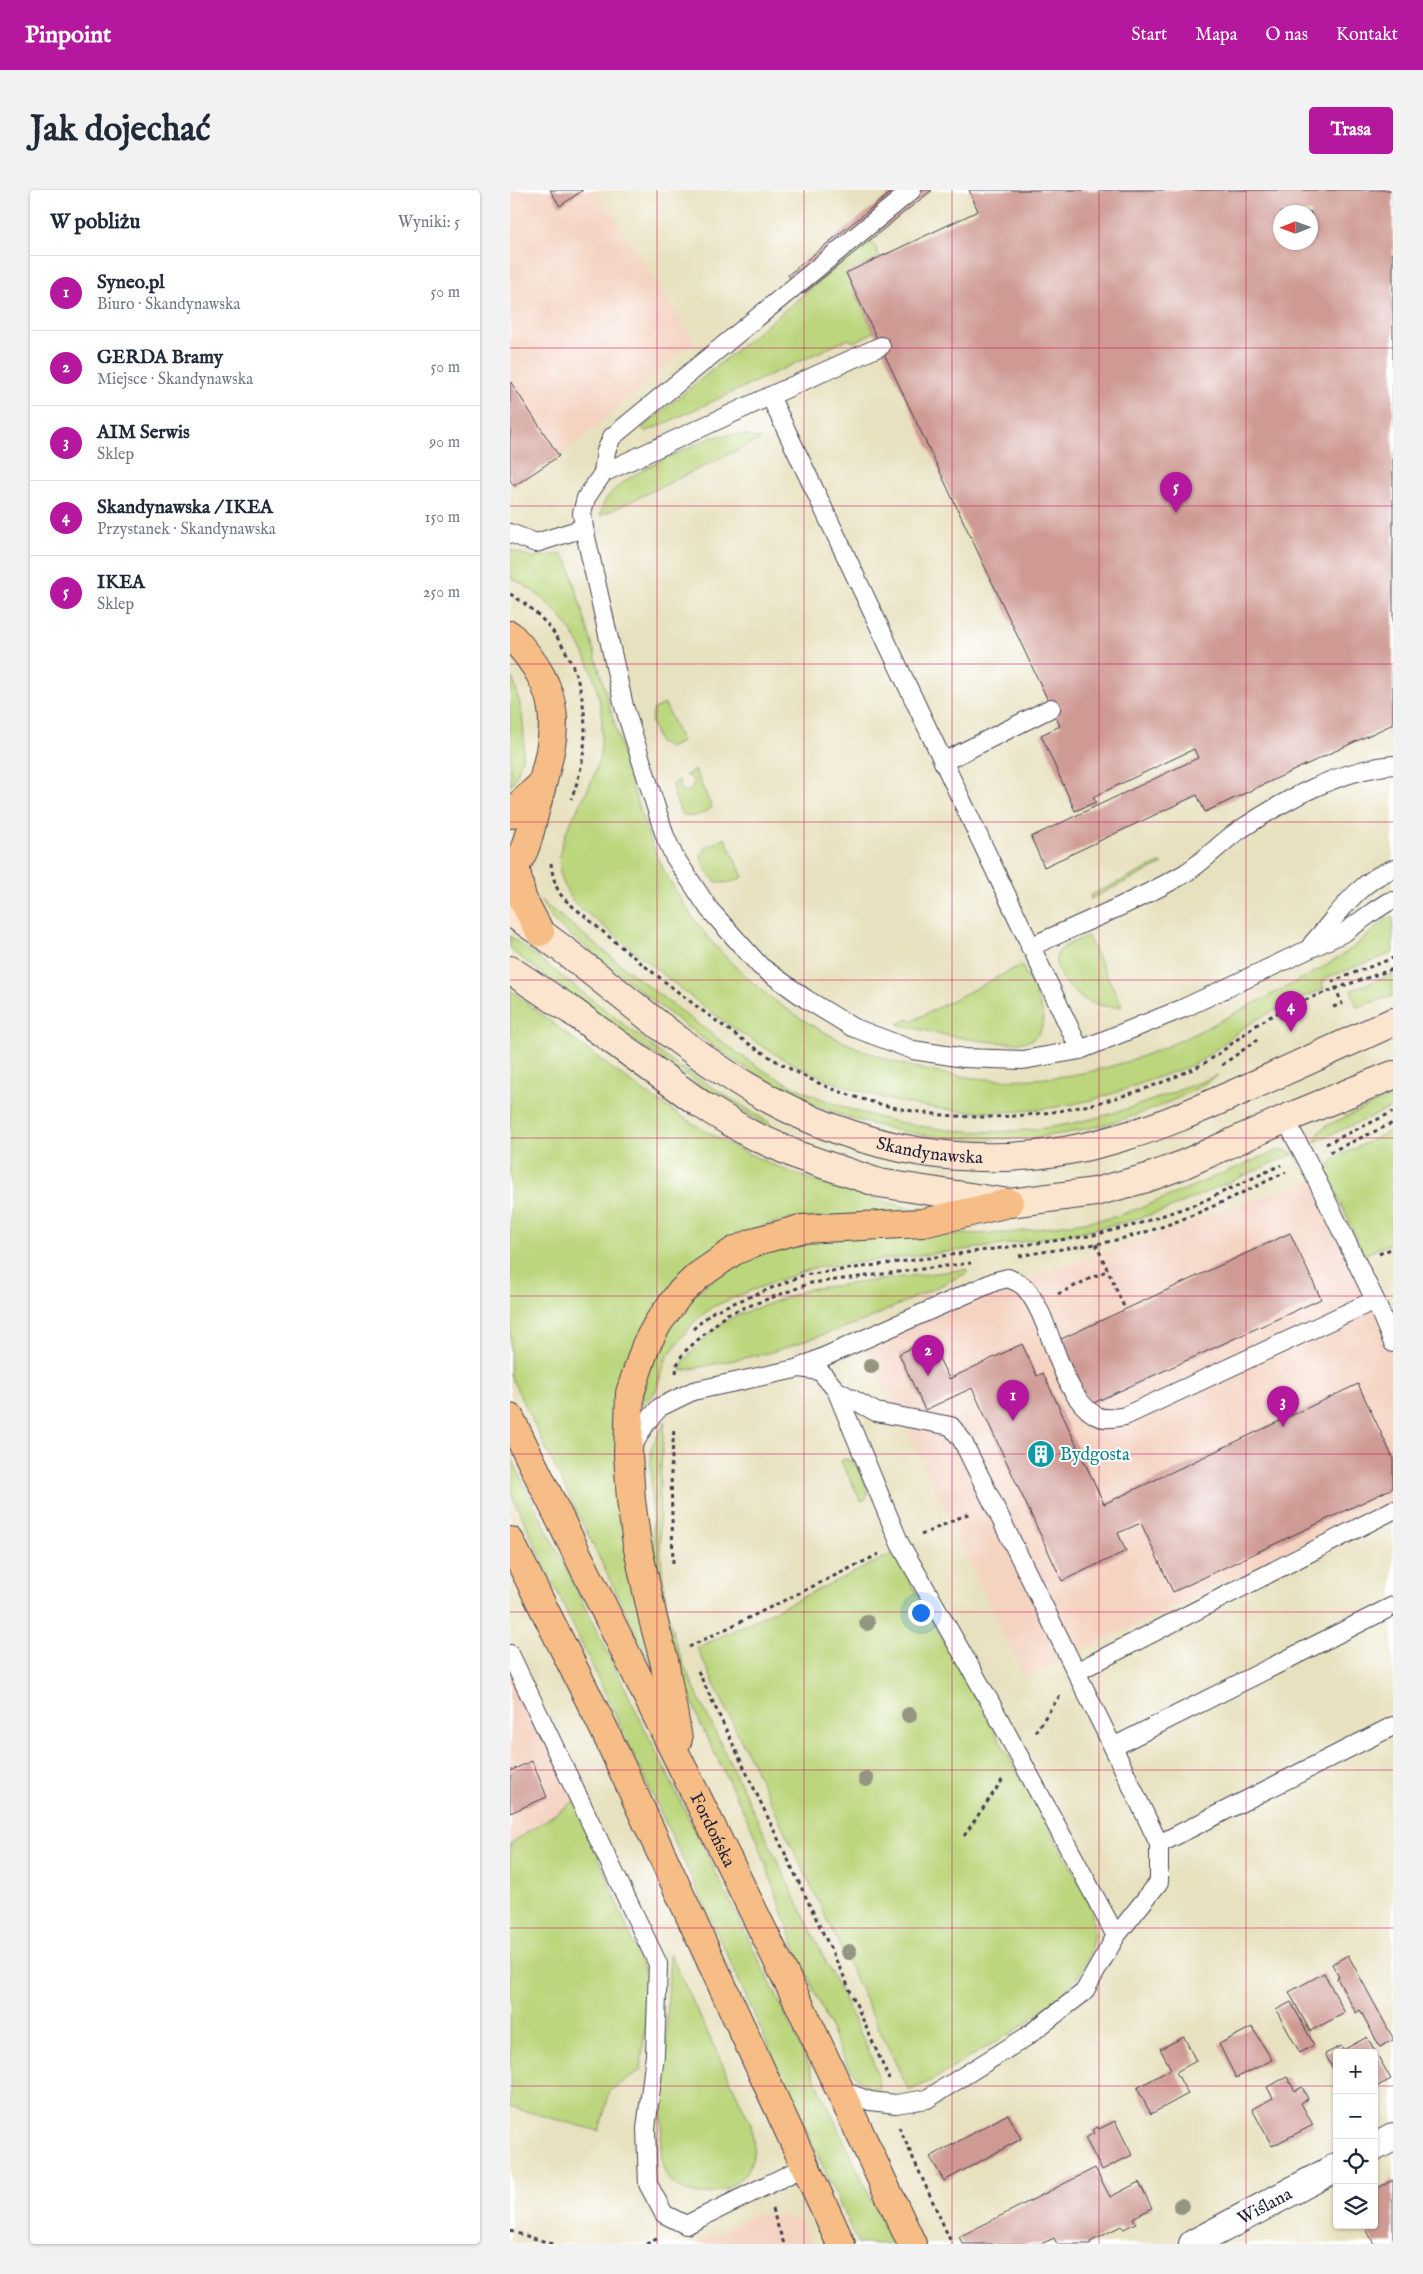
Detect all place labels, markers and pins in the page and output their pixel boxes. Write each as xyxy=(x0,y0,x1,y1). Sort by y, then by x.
pin: 5 xyxy=(1160,472,1192,513)
pin: 4 xyxy=(1275,991,1307,1032)
pin: 2 xyxy=(912,1335,944,1376)
pin: 1 xyxy=(997,1380,1029,1421)
pin: 3 xyxy=(1267,1386,1299,1427)
building icon: Bydgosta xyxy=(1026,1439,1056,1469)
place label: Bydgosta xyxy=(1060,1444,1130,1467)

